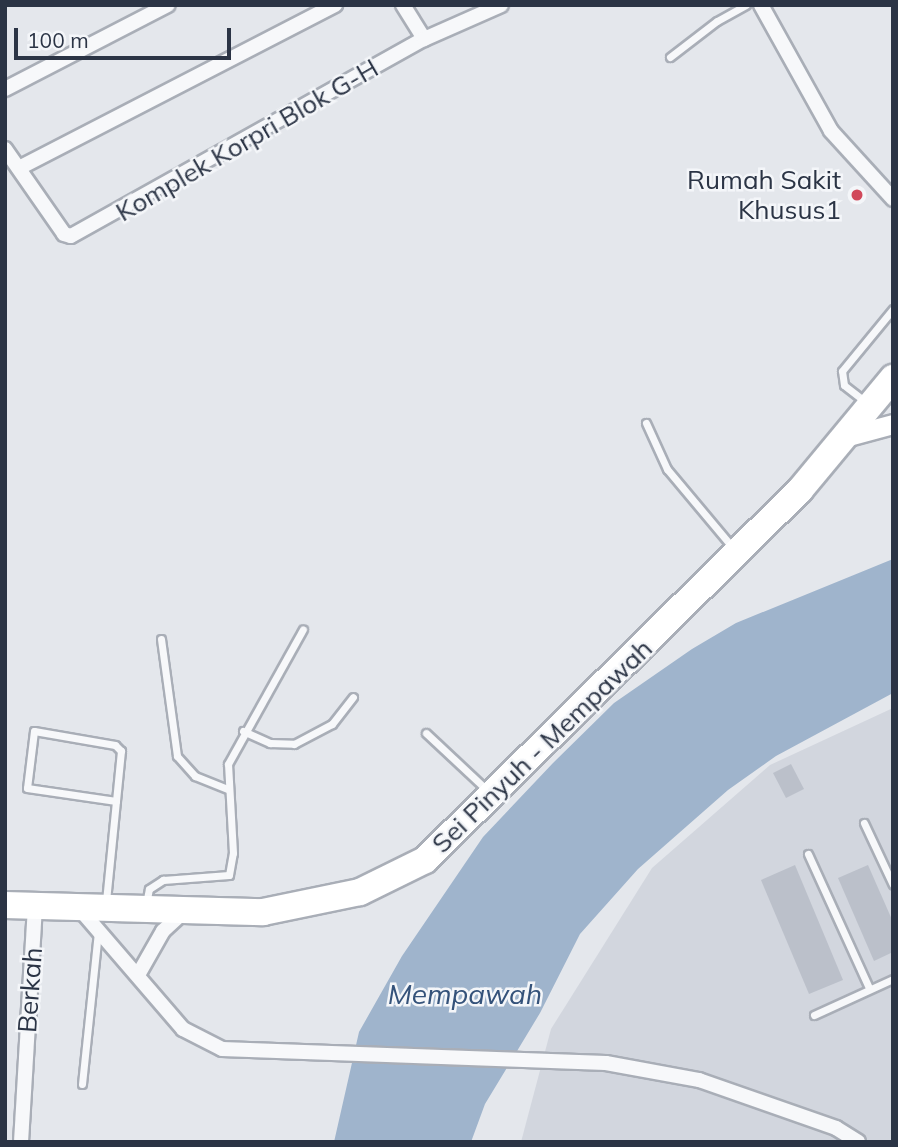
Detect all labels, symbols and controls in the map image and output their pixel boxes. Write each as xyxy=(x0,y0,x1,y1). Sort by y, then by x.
scale bar xyxy=(18,14,234,58)
text: 100 m xyxy=(27,27,89,53)
street label: Komplek Korpri Blok G-H xyxy=(110,52,384,228)
place label: Rumah Sakit Khusus1 xyxy=(687,164,841,226)
marker: Rumah Sakit Khusus1 xyxy=(847,185,867,205)
street label: Sei Pinyuh - Mempawah xyxy=(425,633,659,859)
street label: Berkah xyxy=(11,946,49,1034)
water label: Mempawah xyxy=(388,977,542,1011)

